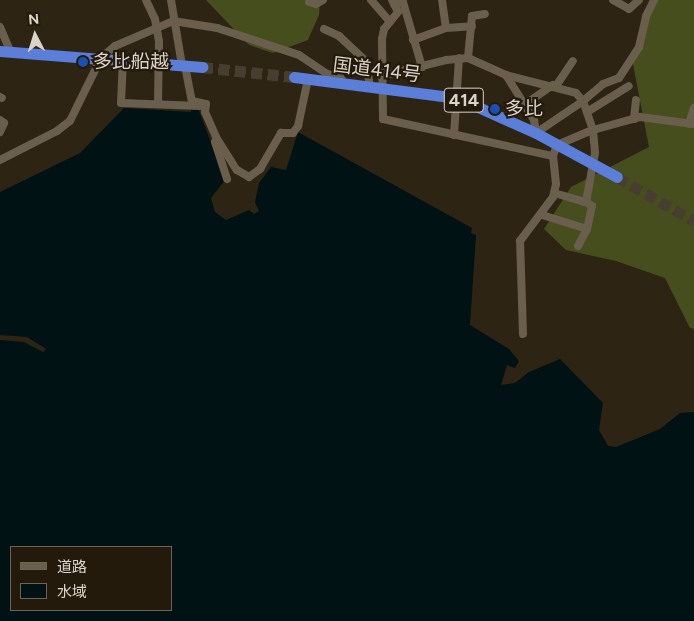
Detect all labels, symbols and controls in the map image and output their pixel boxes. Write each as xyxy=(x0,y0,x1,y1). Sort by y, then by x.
north arrow xyxy=(10,10,60,60)
text: N xyxy=(28,11,40,28)
place label: 多比船越 xyxy=(93,51,169,73)
street label: 国道414号 xyxy=(332,53,422,87)
marker: 多比船越 xyxy=(77,56,89,68)
road number: 414 xyxy=(443,84,485,116)
place label: 多比 xyxy=(505,98,543,120)
marker: 多比 xyxy=(489,103,501,115)
legend xyxy=(10,546,172,611)
text: 道路 xyxy=(57,558,87,576)
text: 水域 xyxy=(57,583,87,601)

